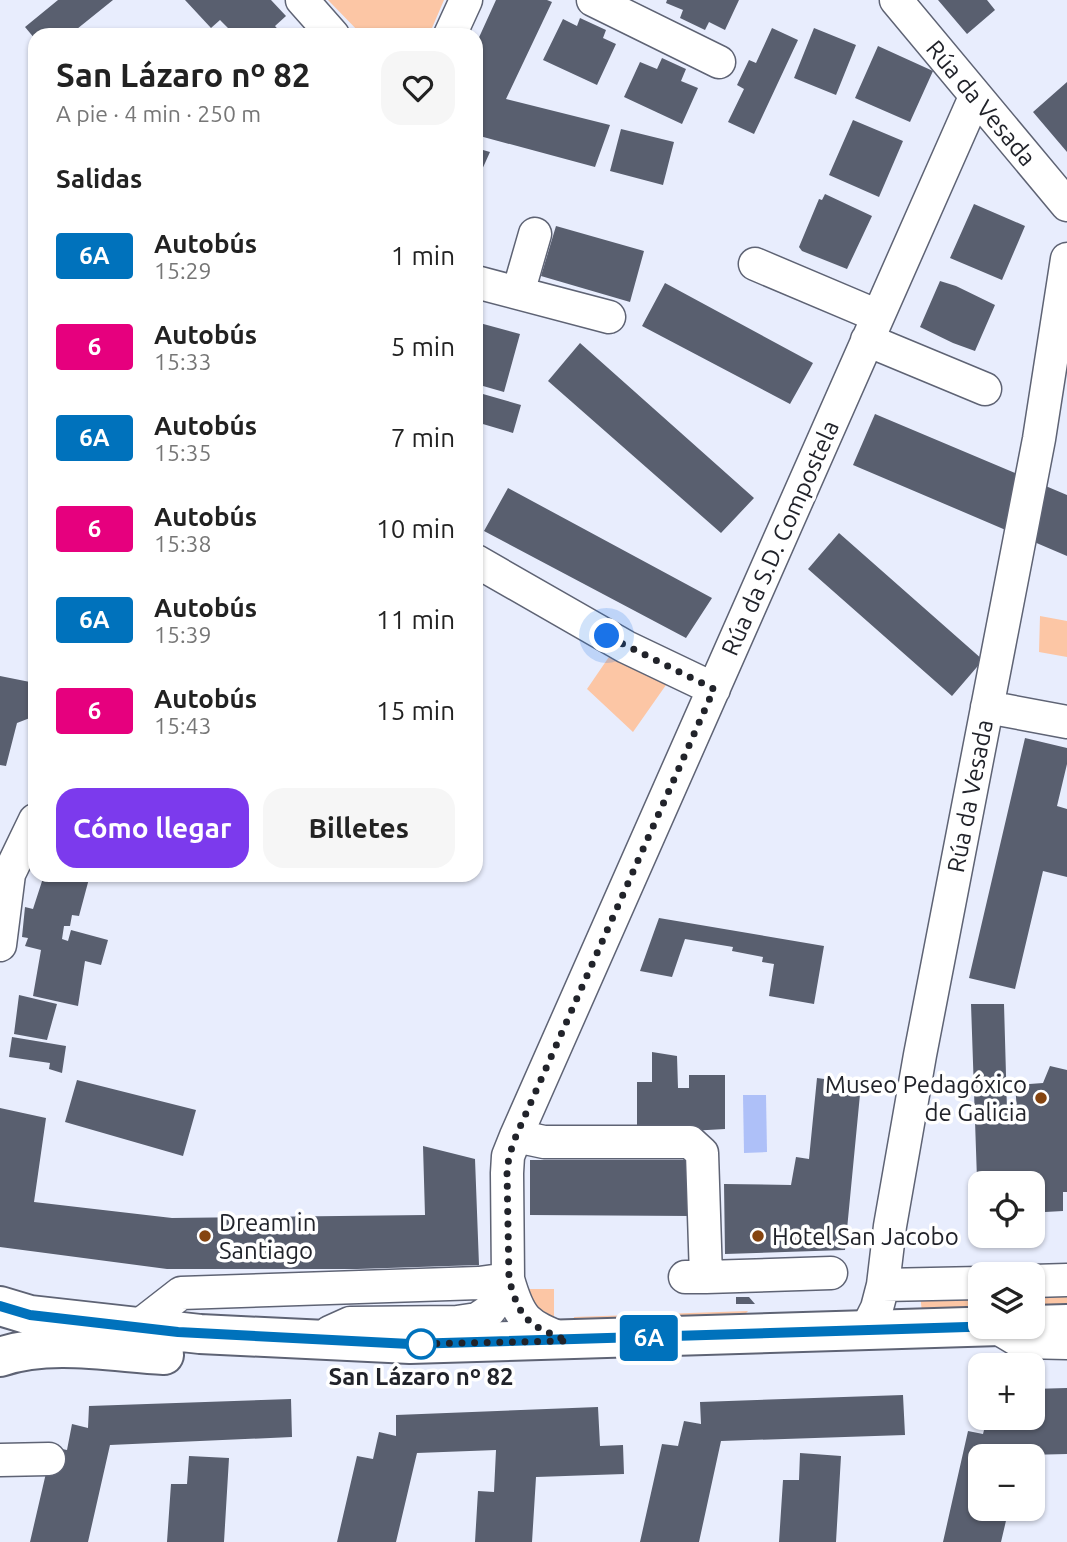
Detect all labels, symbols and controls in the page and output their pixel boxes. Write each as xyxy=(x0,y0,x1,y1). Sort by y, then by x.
street label: Rúa da Vesada xyxy=(921,35,1041,171)
button: heart xyxy=(381,51,455,125)
text: San Lázaro nº 82 xyxy=(56,56,310,93)
text: A pie · 4 min · 250 m xyxy=(56,101,261,126)
text: Salidas xyxy=(56,164,142,193)
text: Autobús xyxy=(154,229,257,258)
text: 1 min xyxy=(391,241,455,270)
text: 6A xyxy=(79,242,110,269)
text: 15:29 xyxy=(154,258,212,283)
text: Autobús xyxy=(154,320,257,349)
text: 5 min xyxy=(391,332,455,361)
text: 6 xyxy=(88,333,101,360)
text: 15:33 xyxy=(154,349,212,374)
text: Autobús xyxy=(154,411,257,440)
street label: Rúa da S.D. Compostela xyxy=(716,416,844,660)
text: 7 min xyxy=(391,423,455,452)
text: 6A xyxy=(79,424,110,451)
text: 15:35 xyxy=(154,440,212,465)
text: Autobús xyxy=(154,502,257,531)
text: 10 min xyxy=(376,514,455,543)
text: 6 xyxy=(88,515,101,542)
text: 15:38 xyxy=(154,531,212,556)
text: Autobús xyxy=(154,593,257,622)
text: 11 min xyxy=(376,605,455,634)
text: 6A xyxy=(79,606,110,633)
your location xyxy=(589,618,624,653)
text: 15:39 xyxy=(154,622,212,647)
text: Autobús xyxy=(154,684,257,713)
text: 15 min xyxy=(376,696,455,725)
text: 6 xyxy=(88,697,101,724)
text: 15:43 xyxy=(154,713,212,738)
street label: Rúa da Vesada xyxy=(942,717,998,875)
button: Cómo llegar xyxy=(56,788,249,868)
button: Billetes xyxy=(263,788,455,868)
place label: Museo Pedagóxico de Galicia xyxy=(825,1071,1027,1126)
marker: Museo Pedagóxico de Galicia xyxy=(1033,1090,1049,1106)
map controls xyxy=(968,1171,1045,1521)
button: locate xyxy=(968,1171,1045,1248)
place label: Dream in Santiago xyxy=(219,1209,316,1264)
place label: Hotel San Jacobo xyxy=(772,1223,959,1250)
marker: Dream in Santiago xyxy=(197,1228,213,1244)
marker: Hotel San Jacobo xyxy=(750,1228,766,1244)
button: layers xyxy=(968,1262,1045,1339)
line badge: 6A xyxy=(618,1315,680,1361)
text: 6A xyxy=(634,1324,664,1351)
marker: San Lázaro nº 82 xyxy=(406,1329,436,1359)
button: + xyxy=(968,1353,1045,1430)
place label: San Lázaro nº 82 xyxy=(328,1363,514,1390)
button: − xyxy=(968,1444,1045,1521)

